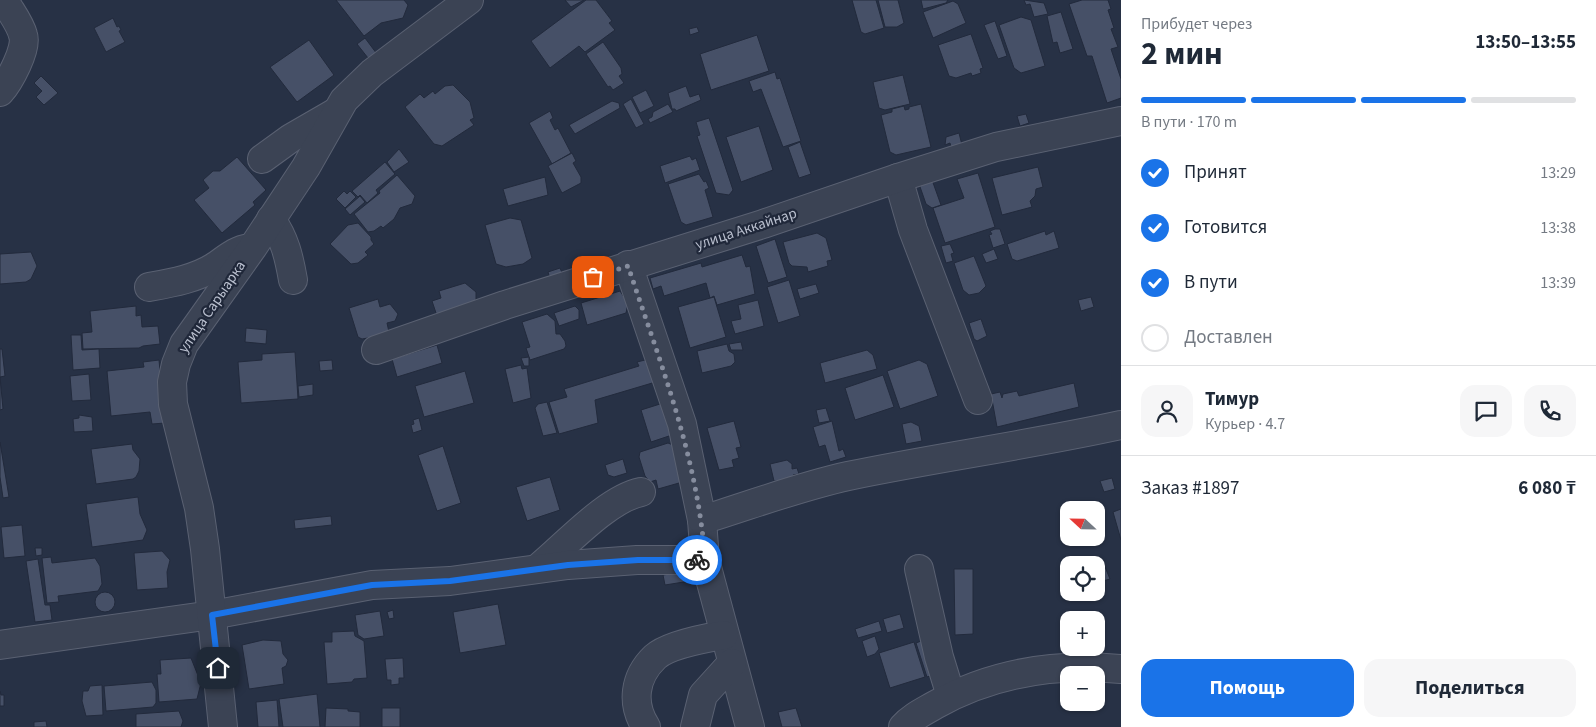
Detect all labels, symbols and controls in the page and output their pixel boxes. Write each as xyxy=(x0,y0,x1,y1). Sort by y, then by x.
text: Прибудет через xyxy=(1141,13,1252,35)
text: 13:50–13:55 xyxy=(1475,29,1576,56)
text: 2 мин xyxy=(1141,31,1223,77)
text: В пути · 170 m xyxy=(1141,111,1237,133)
icon: check xyxy=(1141,159,1169,187)
text: Принят xyxy=(1184,159,1247,186)
text: 13:29 xyxy=(1540,162,1576,184)
street label: улица Аккайнар xyxy=(693,203,799,255)
icon: check xyxy=(1141,214,1169,242)
text: Готовится xyxy=(1184,214,1267,241)
text: 13:38 xyxy=(1540,217,1576,239)
pin xyxy=(572,256,614,298)
street label: улица Сарыарка xyxy=(173,257,251,357)
icon: bag xyxy=(579,263,607,291)
icon: check xyxy=(1141,269,1169,297)
text: В пути xyxy=(1184,269,1238,296)
text: 13:39 xyxy=(1540,272,1576,294)
text: Доставлен xyxy=(1184,324,1273,351)
button: person xyxy=(1141,385,1193,437)
button: chat xyxy=(1460,385,1512,437)
button: phone xyxy=(1524,385,1576,437)
text: Тимур xyxy=(1205,386,1259,413)
text: Курьер · 4.7 xyxy=(1205,413,1285,435)
text: Заказ #1897 xyxy=(1141,475,1240,502)
text: 6 080 ₸ xyxy=(1518,475,1576,502)
north arrow xyxy=(1060,501,1105,546)
map controls xyxy=(1060,501,1105,711)
courier xyxy=(672,535,722,585)
icon: bike xyxy=(683,546,711,574)
button: locate xyxy=(1060,556,1105,601)
button: + xyxy=(1060,611,1105,656)
pin xyxy=(197,647,239,689)
icon: home xyxy=(204,654,232,682)
button: Помощь xyxy=(1141,659,1354,717)
button: Поделиться xyxy=(1364,659,1576,717)
button: − xyxy=(1060,666,1105,711)

